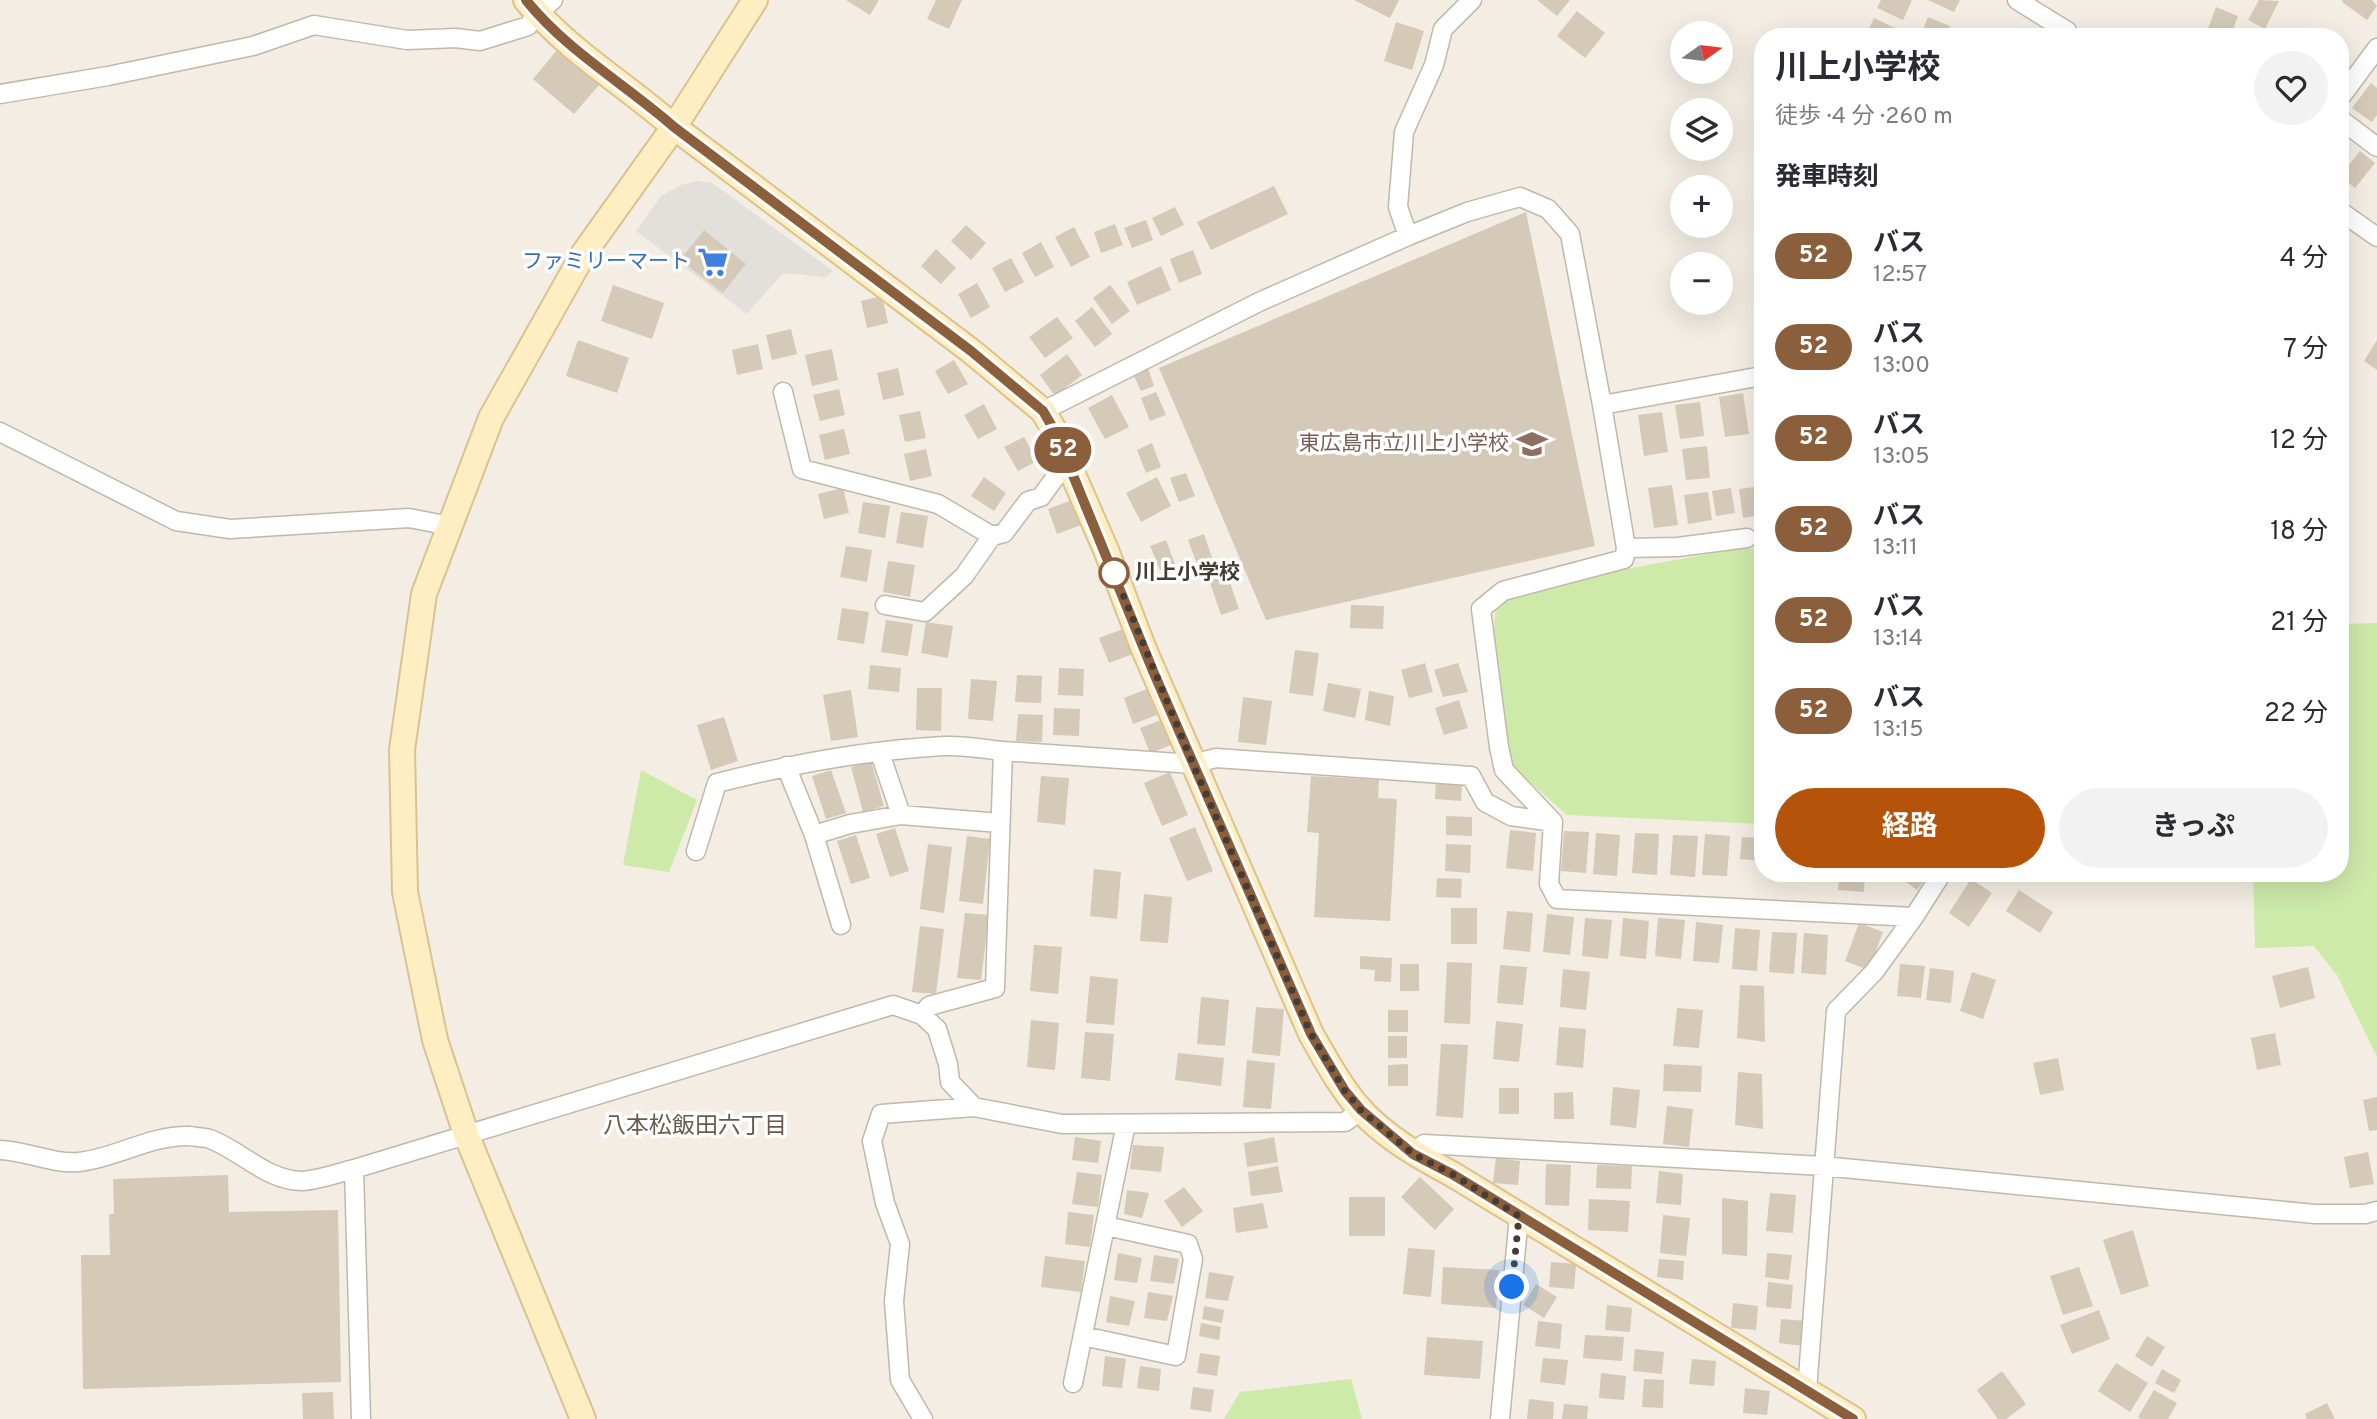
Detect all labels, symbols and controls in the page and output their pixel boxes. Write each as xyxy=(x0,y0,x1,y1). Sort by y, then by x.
north arrow xyxy=(1670,21,1732,84)
map controls xyxy=(1670,21,1733,315)
text: 川上小学校 xyxy=(1775,49,1940,91)
button: heart xyxy=(2254,51,2328,125)
button: layers xyxy=(1670,98,1733,161)
text: 徒歩 · 4 分 · 260 m xyxy=(1775,103,1953,132)
text: 発車時刻 xyxy=(1775,162,1879,195)
button: + xyxy=(1670,175,1733,238)
text: バス xyxy=(1873,228,1925,261)
text: 52 xyxy=(1799,241,1828,271)
text: 4 分 xyxy=(2280,243,2328,276)
supermarket icon: ファミリーマート xyxy=(696,245,730,279)
place label: ファミリーマート xyxy=(522,249,690,276)
button: − xyxy=(1670,252,1733,315)
text: 12:57 xyxy=(1873,261,1927,290)
text: バス xyxy=(1873,319,1925,352)
text: 52 xyxy=(1799,332,1828,362)
text: 7 分 xyxy=(2283,334,2328,367)
text: 13:00 xyxy=(1873,352,1930,381)
text: バス xyxy=(1873,410,1925,443)
text: 52 xyxy=(1799,423,1828,453)
text: 12 分 xyxy=(2270,425,2328,458)
line badge: 52 xyxy=(1032,427,1094,473)
school or university icon: 東広島市立川上小学校 xyxy=(1515,427,1549,461)
place label: 東広島市立川上小学校 xyxy=(1299,431,1509,458)
text: 52 xyxy=(1048,435,1078,465)
text: 13:05 xyxy=(1873,443,1930,472)
text: バス xyxy=(1873,501,1925,534)
text: 52 xyxy=(1799,514,1828,544)
text: 18 分 xyxy=(2270,516,2328,549)
text: 13:11 xyxy=(1873,534,1918,563)
marker: 川上小学校 xyxy=(1099,558,1129,588)
place label: 川上小学校 xyxy=(1135,560,1240,587)
text: バス xyxy=(1873,592,1925,625)
text: 52 xyxy=(1799,605,1828,635)
text: 21 分 xyxy=(2270,607,2328,640)
text: 13:14 xyxy=(1873,625,1923,654)
text: バス xyxy=(1873,683,1925,716)
text: 52 xyxy=(1799,696,1828,726)
text: 22 分 xyxy=(2264,698,2328,731)
text: 13:15 xyxy=(1873,716,1923,745)
button: 経路 xyxy=(1775,788,2045,868)
button: きっぷ xyxy=(2059,788,2328,868)
district label: 八本松飯田六丁目 xyxy=(603,1113,787,1142)
your location xyxy=(1494,1269,1529,1304)

